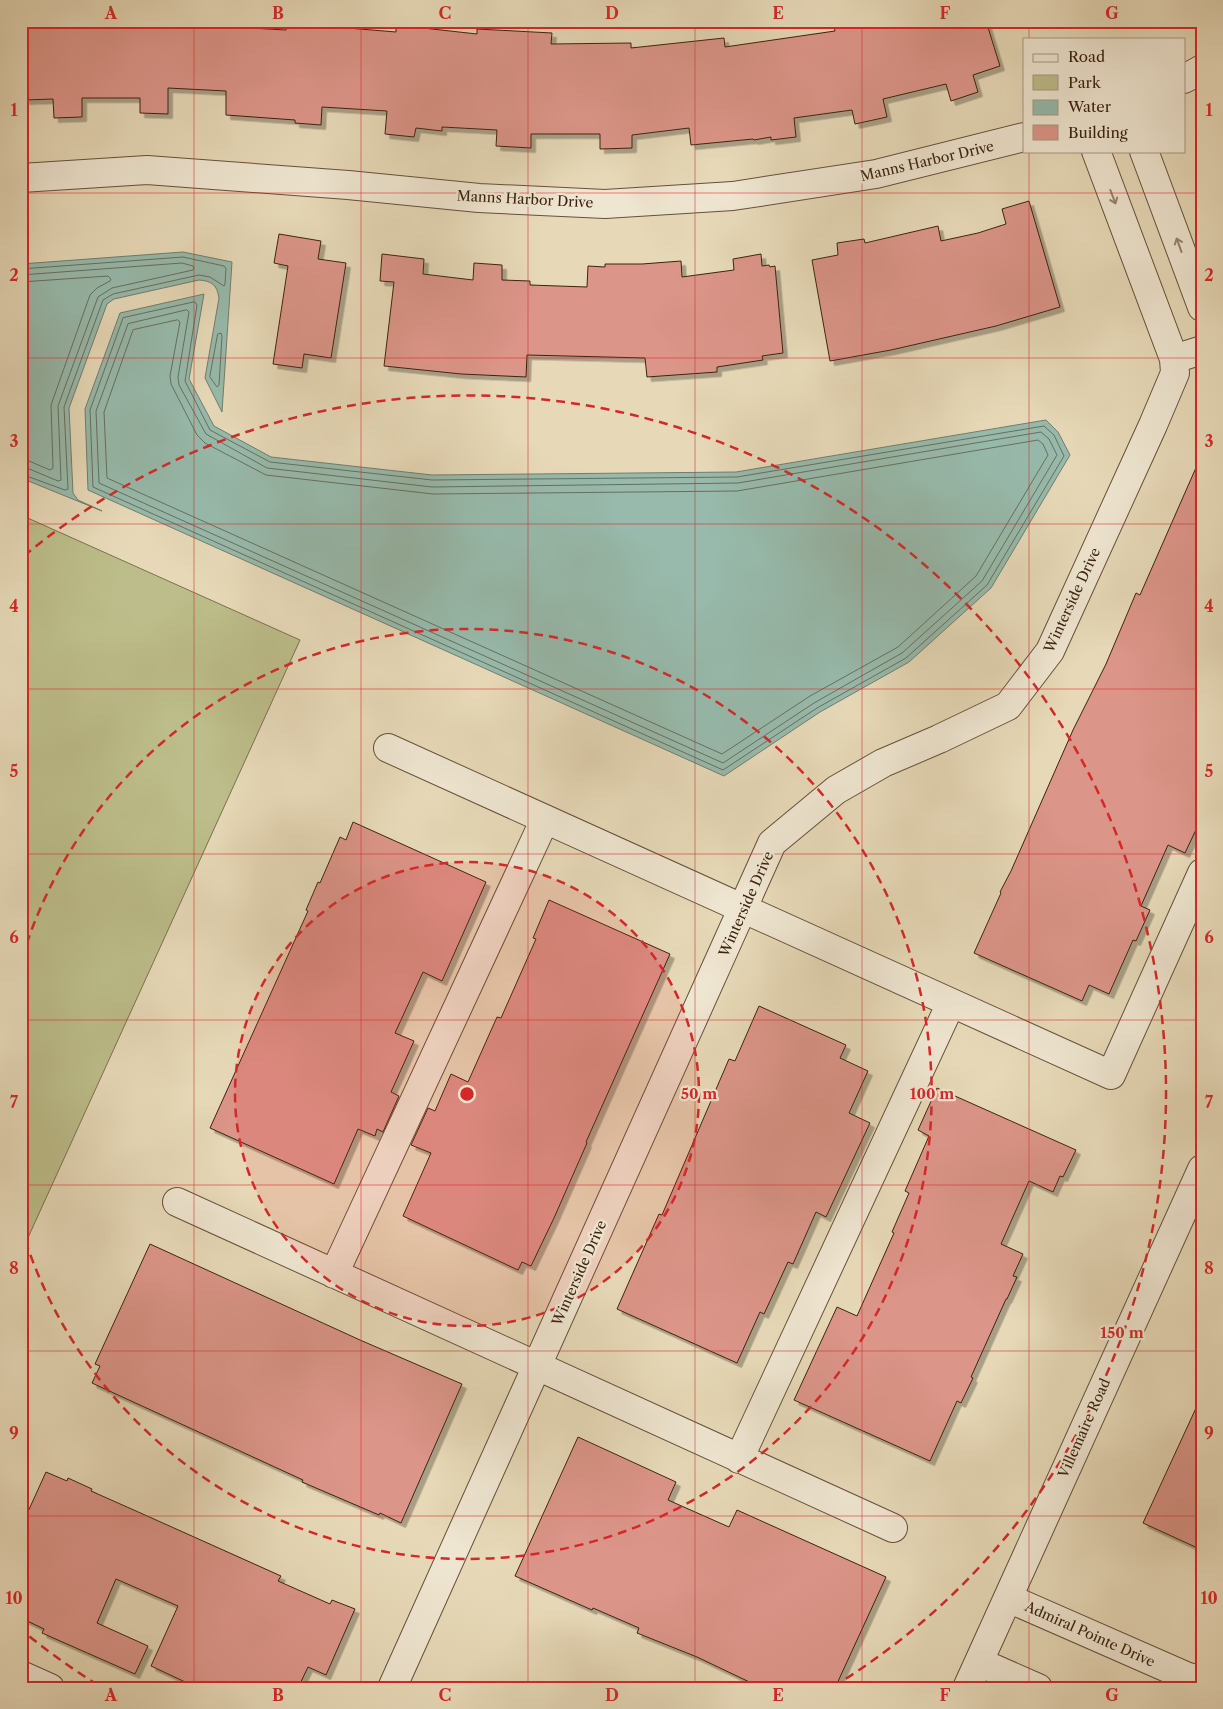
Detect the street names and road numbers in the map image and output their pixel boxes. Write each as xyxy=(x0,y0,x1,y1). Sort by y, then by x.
street label: Manns Harbor Drive xyxy=(858,137,996,185)
street label: Manns Harbor Drive xyxy=(456,186,594,212)
street label: Winterside Drive xyxy=(1039,544,1104,656)
street label: Winterside Drive xyxy=(714,848,777,961)
street label: Winterside Drive xyxy=(547,1217,610,1330)
street label: Villemaire Road xyxy=(1054,1375,1114,1481)
street label: Admiral Pointe Drive xyxy=(1021,1597,1158,1671)

